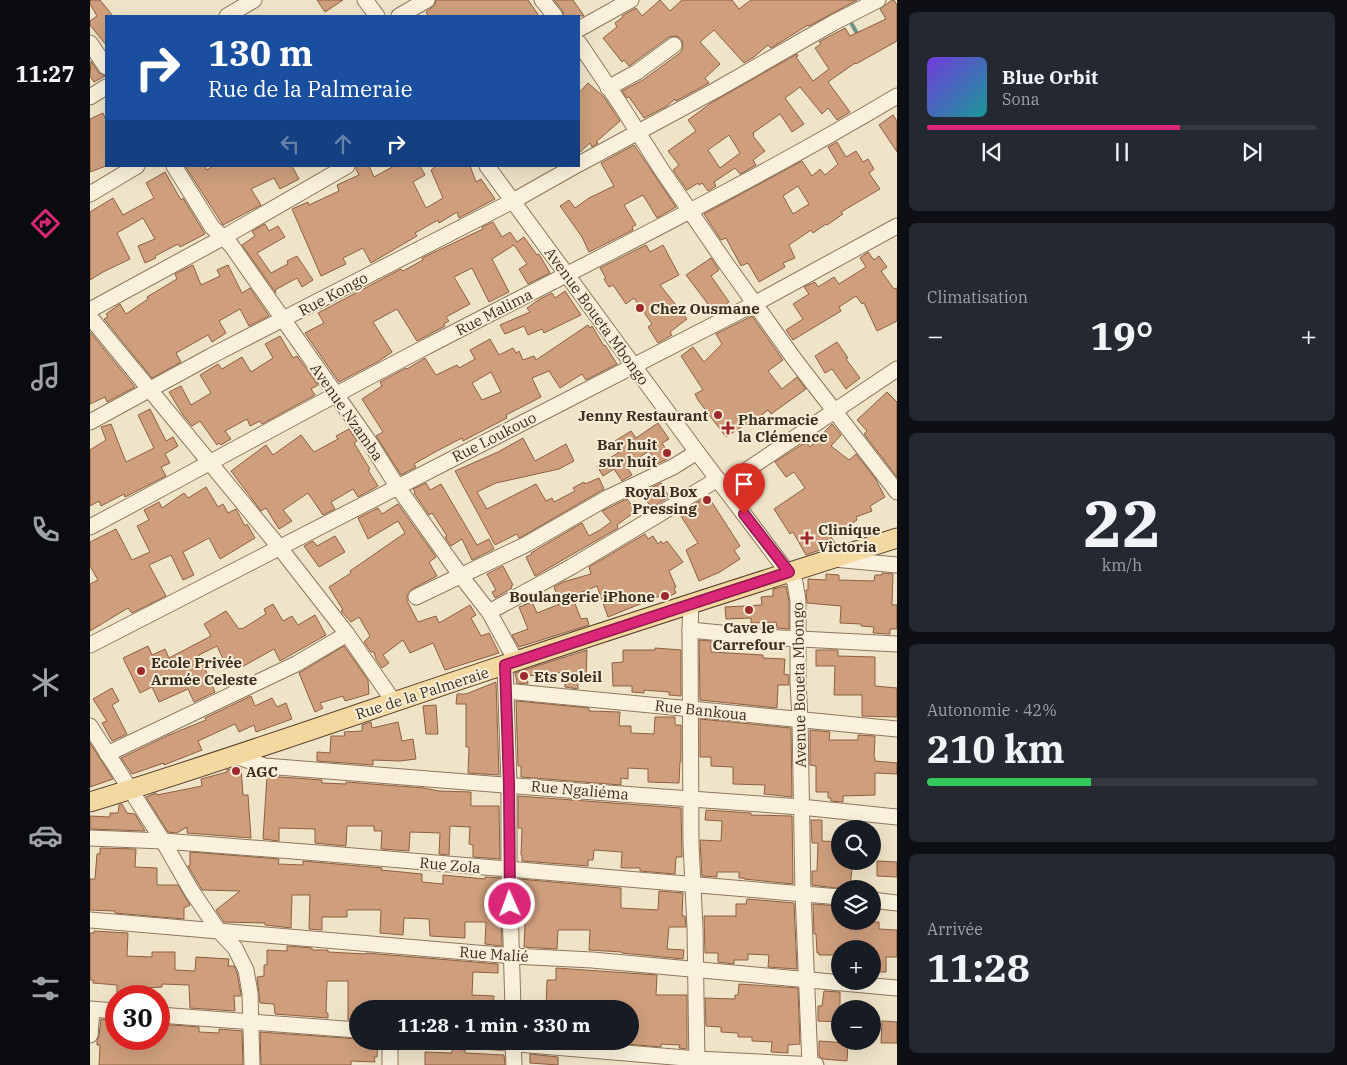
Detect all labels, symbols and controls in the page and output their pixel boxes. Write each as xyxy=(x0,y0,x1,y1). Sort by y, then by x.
text: 130 m xyxy=(208,30,313,76)
icon: right xyxy=(125,35,190,100)
text: 11:27 xyxy=(15,59,75,88)
text: Blue Orbit xyxy=(1002,65,1098,89)
text: Rue de la Palmeraie xyxy=(208,74,412,103)
text: Sona xyxy=(1002,89,1039,109)
icon: left xyxy=(276,130,304,158)
icon: ahead xyxy=(329,130,357,158)
icon: right xyxy=(382,130,410,158)
icon: previous xyxy=(978,138,1006,166)
icon: pause xyxy=(1108,138,1136,166)
icon: next xyxy=(1238,138,1266,166)
icon: directions xyxy=(28,206,63,241)
street label: Avenue Boueta Mbongo xyxy=(541,243,653,389)
street label: Rue Kongo xyxy=(295,268,371,320)
street label: Rue Malima xyxy=(452,285,536,339)
text: Climatisation xyxy=(927,287,1028,307)
place label: Chez Ousmane xyxy=(650,299,760,318)
marker: Chez Ousmane xyxy=(634,302,646,314)
text: 19° xyxy=(1090,311,1154,360)
text: − xyxy=(927,317,944,354)
text: + xyxy=(1300,317,1317,354)
icon: music xyxy=(28,359,63,394)
street label: Avenue Nzamba xyxy=(306,359,388,465)
place label: Jenny Restaurant xyxy=(578,406,708,425)
street label: Rue Loukouo xyxy=(449,408,539,466)
marker: Jenny Restaurant xyxy=(712,409,724,421)
place label: Pharmacie la Clémence xyxy=(738,410,828,446)
marker: Pharmacie la Clémence xyxy=(722,422,734,434)
place label: Bar huit sur huit xyxy=(597,435,657,471)
marker: Bar huit sur huit xyxy=(661,447,673,459)
pin xyxy=(723,463,765,514)
icon: arrive xyxy=(730,470,758,498)
text: 22 xyxy=(1083,480,1161,565)
place label: Royal Box Pressing xyxy=(625,482,697,518)
marker: Royal Box Pressing xyxy=(701,494,713,506)
icon: phone xyxy=(28,512,63,547)
place label: Clinique Victoria xyxy=(818,520,880,556)
marker: Clinique Victoria xyxy=(800,531,814,545)
text: km/h xyxy=(1102,555,1142,575)
place label: Boulangerie iPhone xyxy=(509,587,655,606)
marker: Boulangerie iPhone xyxy=(659,590,671,602)
street label: Avenue Boueta Mbongo xyxy=(788,602,810,768)
marker: Cave le Carrefour xyxy=(743,604,755,616)
place label: Cave le Carrefour xyxy=(713,618,786,654)
place label: Ecole Privée Armée Celeste xyxy=(151,653,257,689)
street label: Rue de la Palmeraie xyxy=(353,662,491,724)
icon: climate xyxy=(28,665,63,700)
marker: Ecole Privée Armée Celeste xyxy=(135,665,147,677)
place label: Ets Soleil xyxy=(534,667,602,686)
marker: Ets Soleil xyxy=(518,670,530,682)
street label: Rue Bankoua xyxy=(654,696,748,724)
text: Autonomie · 42% xyxy=(927,700,1057,720)
text: 210 km xyxy=(927,724,1065,773)
place label: AGC xyxy=(246,762,278,781)
marker: AGC xyxy=(230,765,242,777)
street label: Rue Ngaliéma xyxy=(530,776,630,804)
icon: car xyxy=(28,818,63,853)
map controls xyxy=(831,820,881,1050)
button: search xyxy=(831,820,881,870)
street label: Rue Zola xyxy=(419,853,481,877)
position arrow xyxy=(483,877,535,929)
button: layers xyxy=(831,880,881,930)
text: Arrivée xyxy=(927,919,983,939)
button: + xyxy=(831,940,881,990)
street label: Rue Malié xyxy=(459,942,529,966)
text: 11:28 xyxy=(927,943,1030,992)
icon: filters xyxy=(28,971,63,1006)
speed limit sign: 30 xyxy=(105,985,170,1050)
button: − xyxy=(831,1000,881,1050)
text: 11:28 · 1 min · 330 m xyxy=(398,1013,590,1037)

